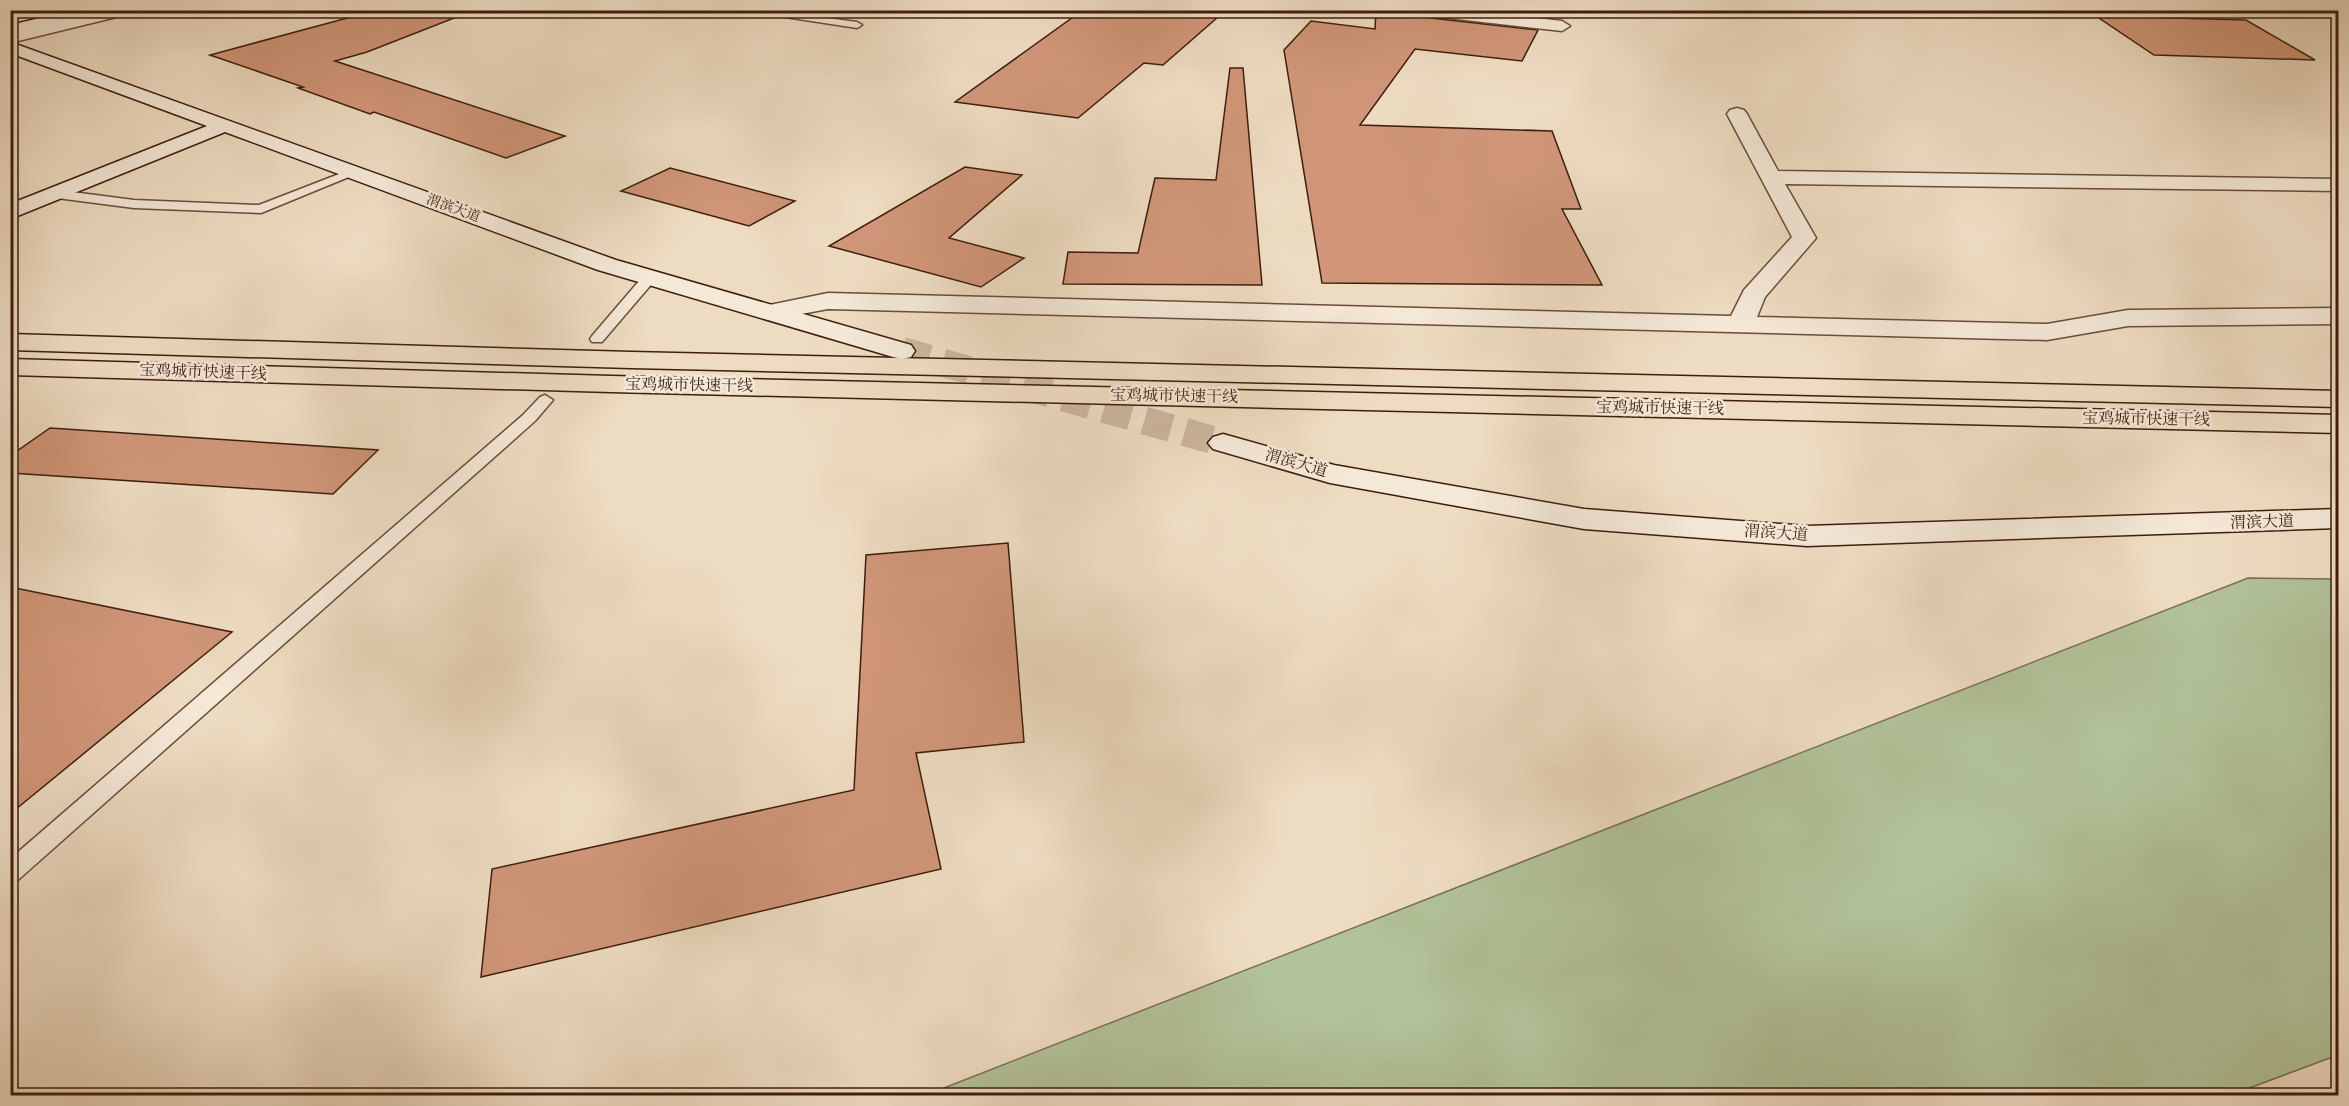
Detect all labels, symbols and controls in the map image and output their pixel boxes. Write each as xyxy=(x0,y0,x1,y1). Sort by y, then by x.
street label: 渭滨大道 xyxy=(423,190,483,228)
street label: 宝鸡城市快速干线 xyxy=(139,360,267,386)
street label: 宝鸡城市快速干线 xyxy=(625,374,753,398)
street label: 宝鸡城市快速干线 xyxy=(1110,385,1238,409)
street label: 宝鸡城市快速干线 xyxy=(1596,397,1724,421)
street label: 宝鸡城市快速干线 xyxy=(2082,408,2210,432)
street label: 渭滨大道 xyxy=(1262,445,1330,483)
street label: 渭滨大道 xyxy=(2230,511,2294,535)
street label: 渭滨大道 xyxy=(1743,521,1809,547)

